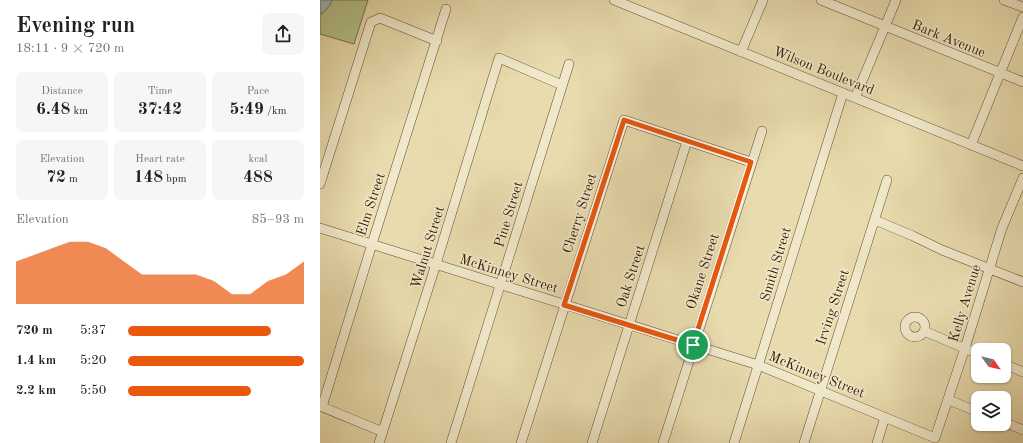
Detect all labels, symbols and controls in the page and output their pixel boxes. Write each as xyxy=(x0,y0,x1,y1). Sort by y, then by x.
button: share xyxy=(262,13,304,55)
text: Evening run xyxy=(16,15,135,37)
street label: Bark Avenue xyxy=(910,18,987,60)
text: 18:11 · 9 × 720 m xyxy=(16,42,124,55)
street label: Wilson Boulevard xyxy=(771,44,876,98)
text: Distance xyxy=(41,86,83,97)
text: Time xyxy=(148,86,172,97)
text: Pace xyxy=(247,86,269,97)
text: 6.48 xyxy=(36,101,70,118)
text: 37:42 xyxy=(138,101,182,118)
text: 5:49 xyxy=(230,101,264,118)
text: km xyxy=(70,106,88,117)
text: /km xyxy=(264,106,286,117)
text: Elevation xyxy=(40,154,84,165)
text: Heart rate xyxy=(135,154,185,165)
text: kcal xyxy=(249,154,267,165)
text: 72 xyxy=(46,169,66,186)
text: 148 xyxy=(134,169,163,186)
text: 488 xyxy=(243,169,273,186)
street label: Elm Street xyxy=(354,171,388,238)
street label: Cherry Street xyxy=(560,171,600,255)
text: m xyxy=(66,174,78,185)
text: bpm xyxy=(163,174,186,185)
street label: Pine Street xyxy=(492,179,526,249)
street label: Walnut Street xyxy=(409,204,447,290)
text: Elevation xyxy=(16,213,69,226)
text: 85–93 m xyxy=(252,213,304,226)
street label: Smith Street xyxy=(758,225,794,303)
street label: Okane Street xyxy=(684,231,722,311)
street label: Oak Street xyxy=(614,243,648,309)
street label: McKinney Street xyxy=(458,252,560,296)
street label: Kelly Avenue xyxy=(947,263,983,344)
street label: Irving Street xyxy=(814,268,852,347)
text: 720 m xyxy=(16,324,53,337)
text: 5:37 xyxy=(80,324,106,337)
pin xyxy=(676,328,710,362)
icon: arrive xyxy=(682,334,704,356)
north arrow xyxy=(971,343,1011,383)
map controls xyxy=(971,343,1011,431)
street label: McKinney Street xyxy=(767,349,867,401)
text: 1.4 km xyxy=(16,354,56,367)
text: 5:20 xyxy=(80,354,106,367)
text: 2.2 km xyxy=(16,384,56,397)
text: 5:50 xyxy=(80,384,106,397)
button: layers xyxy=(971,391,1011,431)

